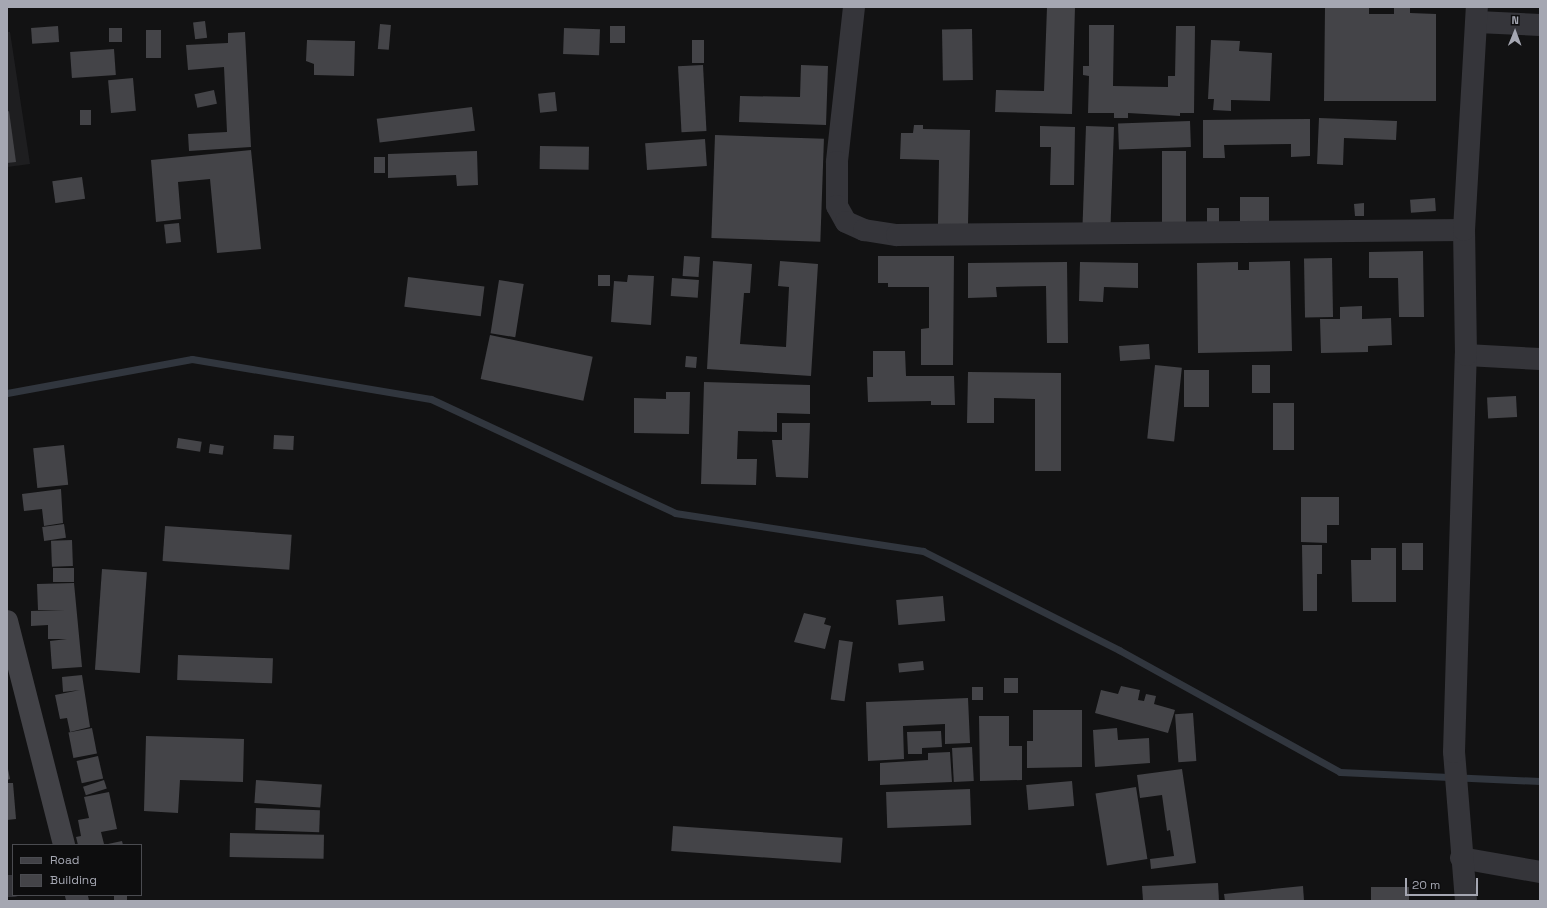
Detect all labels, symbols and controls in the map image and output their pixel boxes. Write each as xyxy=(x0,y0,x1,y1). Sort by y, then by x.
north arrow xyxy=(1495,12,1535,52)
text: N xyxy=(1511,13,1519,27)
legend xyxy=(12,844,142,896)
text: Road xyxy=(50,852,79,868)
scale bar xyxy=(1407,870,1480,896)
text: Building xyxy=(50,872,97,888)
text: 20 m xyxy=(1412,877,1440,893)

